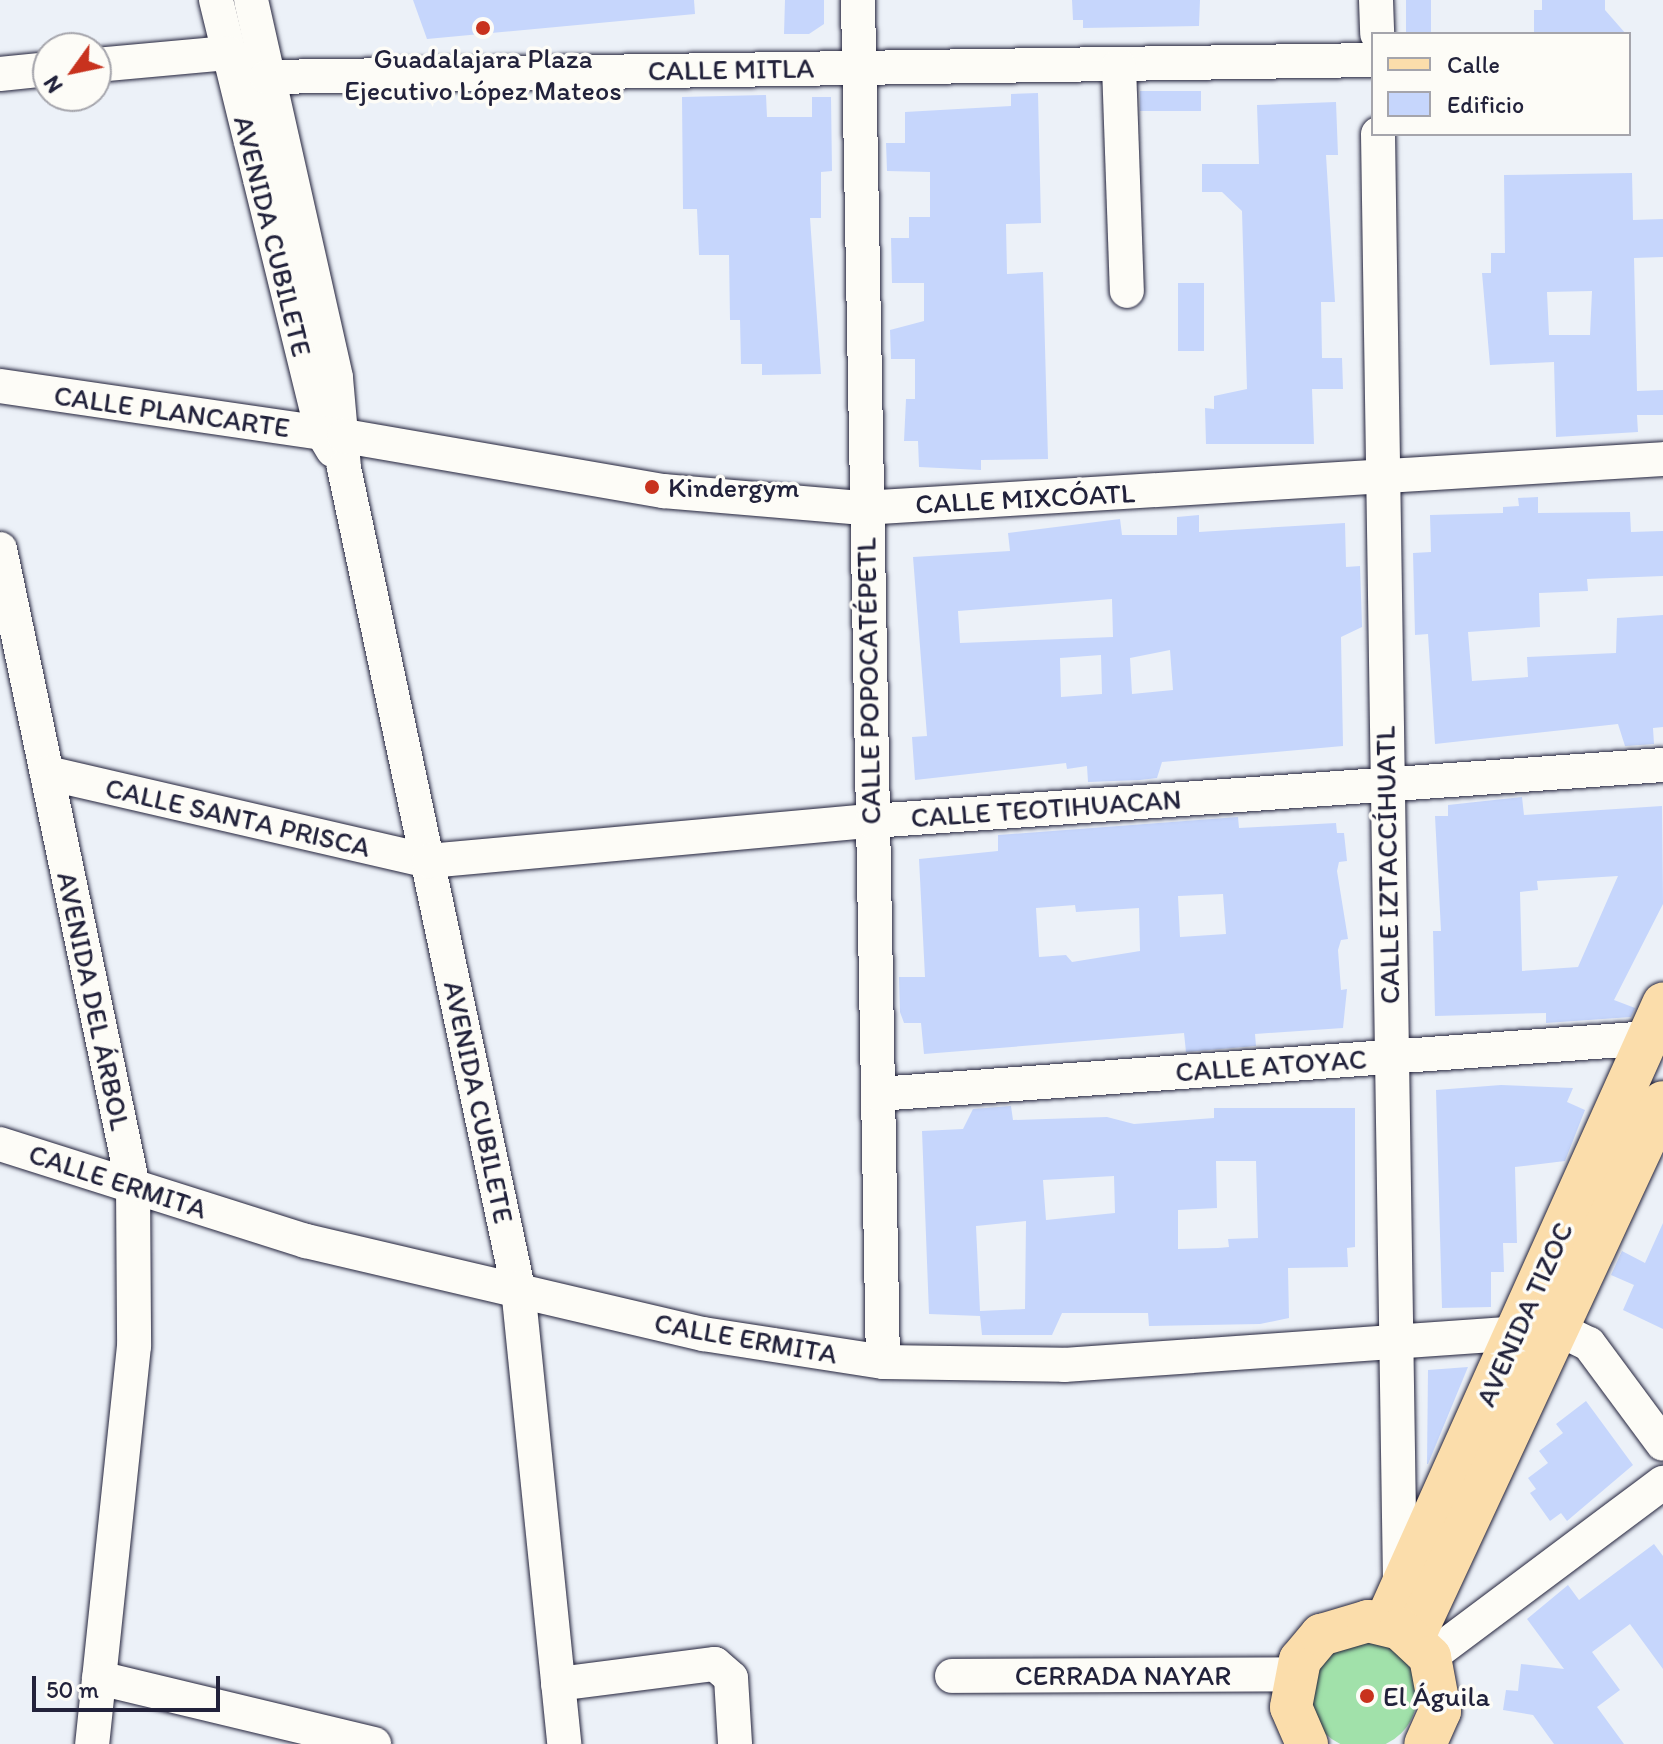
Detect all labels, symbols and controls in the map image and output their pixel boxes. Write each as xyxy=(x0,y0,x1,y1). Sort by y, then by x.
marker: Guadalajara Plaza Ejecutivo López Mateos xyxy=(474,19,492,37)
north arrow xyxy=(32,32,112,112)
legend xyxy=(1371,32,1631,136)
place label: Guadalajara Plaza Ejecutivo López Mateos xyxy=(344,41,622,107)
text: Calle xyxy=(1447,50,1500,79)
street label: CALLE MITLA xyxy=(648,51,814,87)
text: N xyxy=(38,71,69,98)
text: Edificio xyxy=(1447,90,1524,119)
street label: AVENIDA CUBILETE xyxy=(227,114,319,358)
street label: CALLE PLANCARTE xyxy=(52,378,292,444)
place label: Kindergym xyxy=(668,470,799,504)
street label: CALLE MIXCÓATL xyxy=(913,475,1137,521)
marker: Kindergym xyxy=(643,478,661,496)
street label: CALLE POPOCATÉPETL xyxy=(849,537,887,825)
street label: CALLE IZTACCÍHUATL xyxy=(1368,726,1406,1004)
street label: CALLE SANTA PRISCA xyxy=(101,770,375,864)
street label: CALLE TEOTIHUACAN xyxy=(908,782,1184,834)
street label: AVENIDA DEL ÁRBOL xyxy=(50,869,138,1133)
street label: AVENIDA CUBILETE xyxy=(437,979,521,1225)
street label: CALLE ATOYAC xyxy=(1175,1042,1367,1088)
street label: CALLE ERMITA xyxy=(26,1137,210,1225)
street label: AVENIDA TIZOC xyxy=(1468,1215,1580,1413)
street label: CALLE ERMITA xyxy=(653,1306,839,1370)
street label: CERRADA NAYAR xyxy=(1015,1658,1231,1692)
scale bar xyxy=(36,1660,224,1710)
text: 50 m xyxy=(46,1675,99,1704)
place label: El Águila xyxy=(1383,1679,1490,1713)
marker: El Águila xyxy=(1358,1687,1376,1705)

